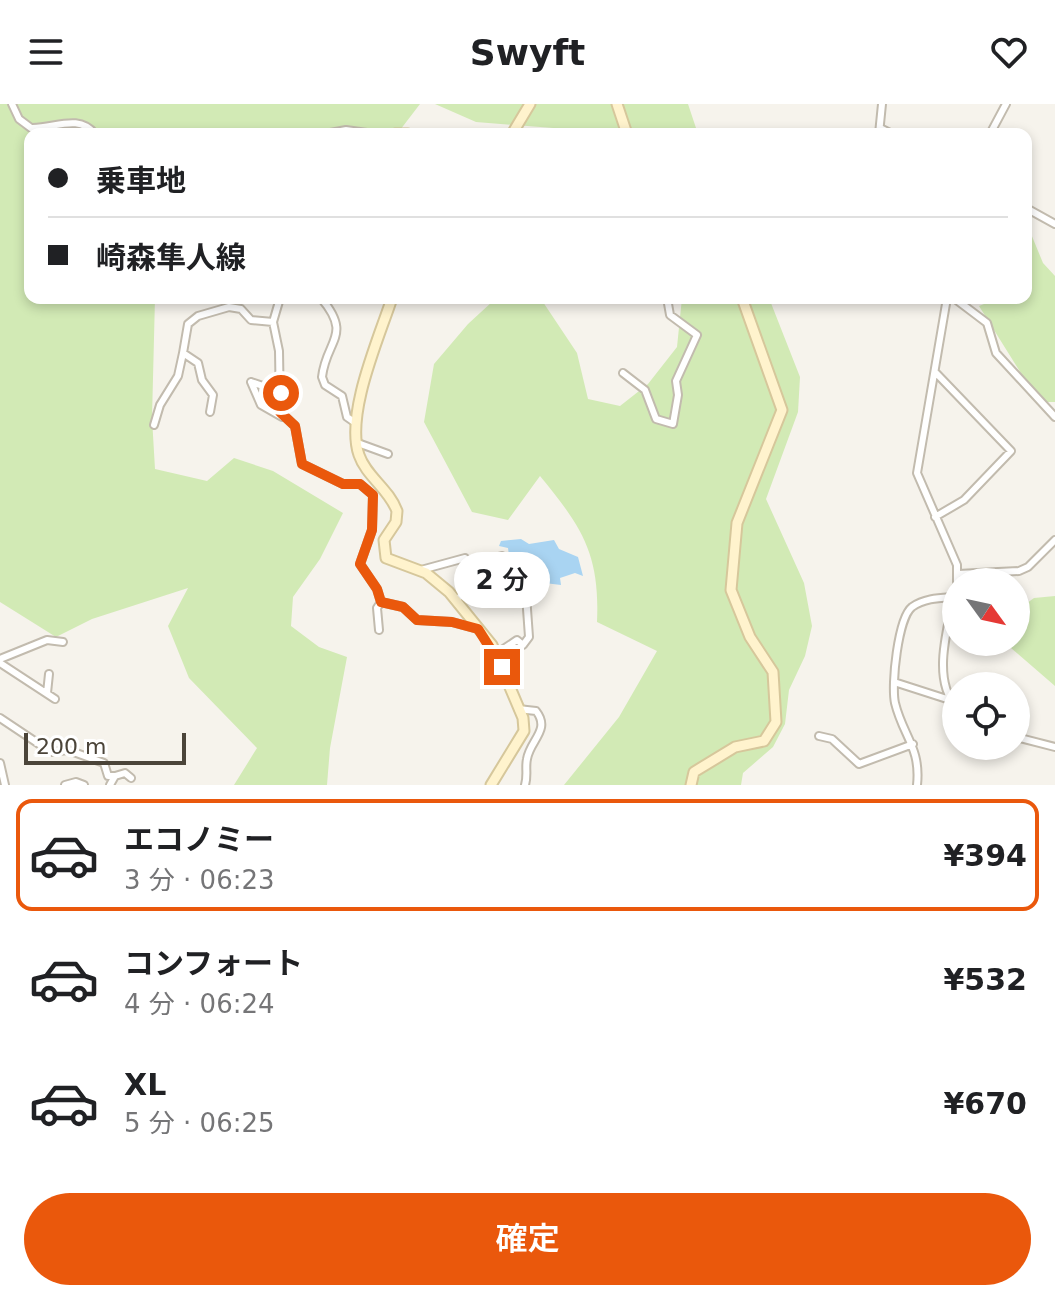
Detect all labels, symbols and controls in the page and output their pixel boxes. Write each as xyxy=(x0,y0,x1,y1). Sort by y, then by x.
icon: menu xyxy=(24,30,68,74)
icon: heart xyxy=(987,30,1031,74)
text: Swyft xyxy=(470,32,585,73)
text: 乗車地 xyxy=(96,163,186,198)
text: 崎森隼人線 xyxy=(96,240,246,275)
route start xyxy=(263,375,299,411)
callout: 2 分 xyxy=(454,551,550,607)
text: 2 分 xyxy=(475,565,529,595)
north arrow xyxy=(942,568,1030,656)
map controls xyxy=(942,568,1030,760)
route end xyxy=(484,649,520,685)
button: locate xyxy=(942,672,1030,760)
scale bar xyxy=(24,729,186,765)
text: 200 m xyxy=(36,734,106,759)
icon: car xyxy=(28,819,100,891)
text: エコノミー xyxy=(124,822,274,857)
text: ¥394 xyxy=(944,838,1027,873)
text: 3 分 · 06:23 xyxy=(124,865,275,895)
icon: car xyxy=(28,943,100,1015)
text: コンフォート xyxy=(124,946,303,981)
text: ¥532 xyxy=(944,962,1027,997)
text: 4 分 · 06:24 xyxy=(124,989,275,1019)
icon: car xyxy=(28,1067,100,1139)
text: XL xyxy=(124,1067,166,1102)
text: ¥670 xyxy=(944,1086,1027,1121)
text: 5 分 · 06:25 xyxy=(124,1108,275,1138)
button: 確定 xyxy=(24,1193,1031,1285)

